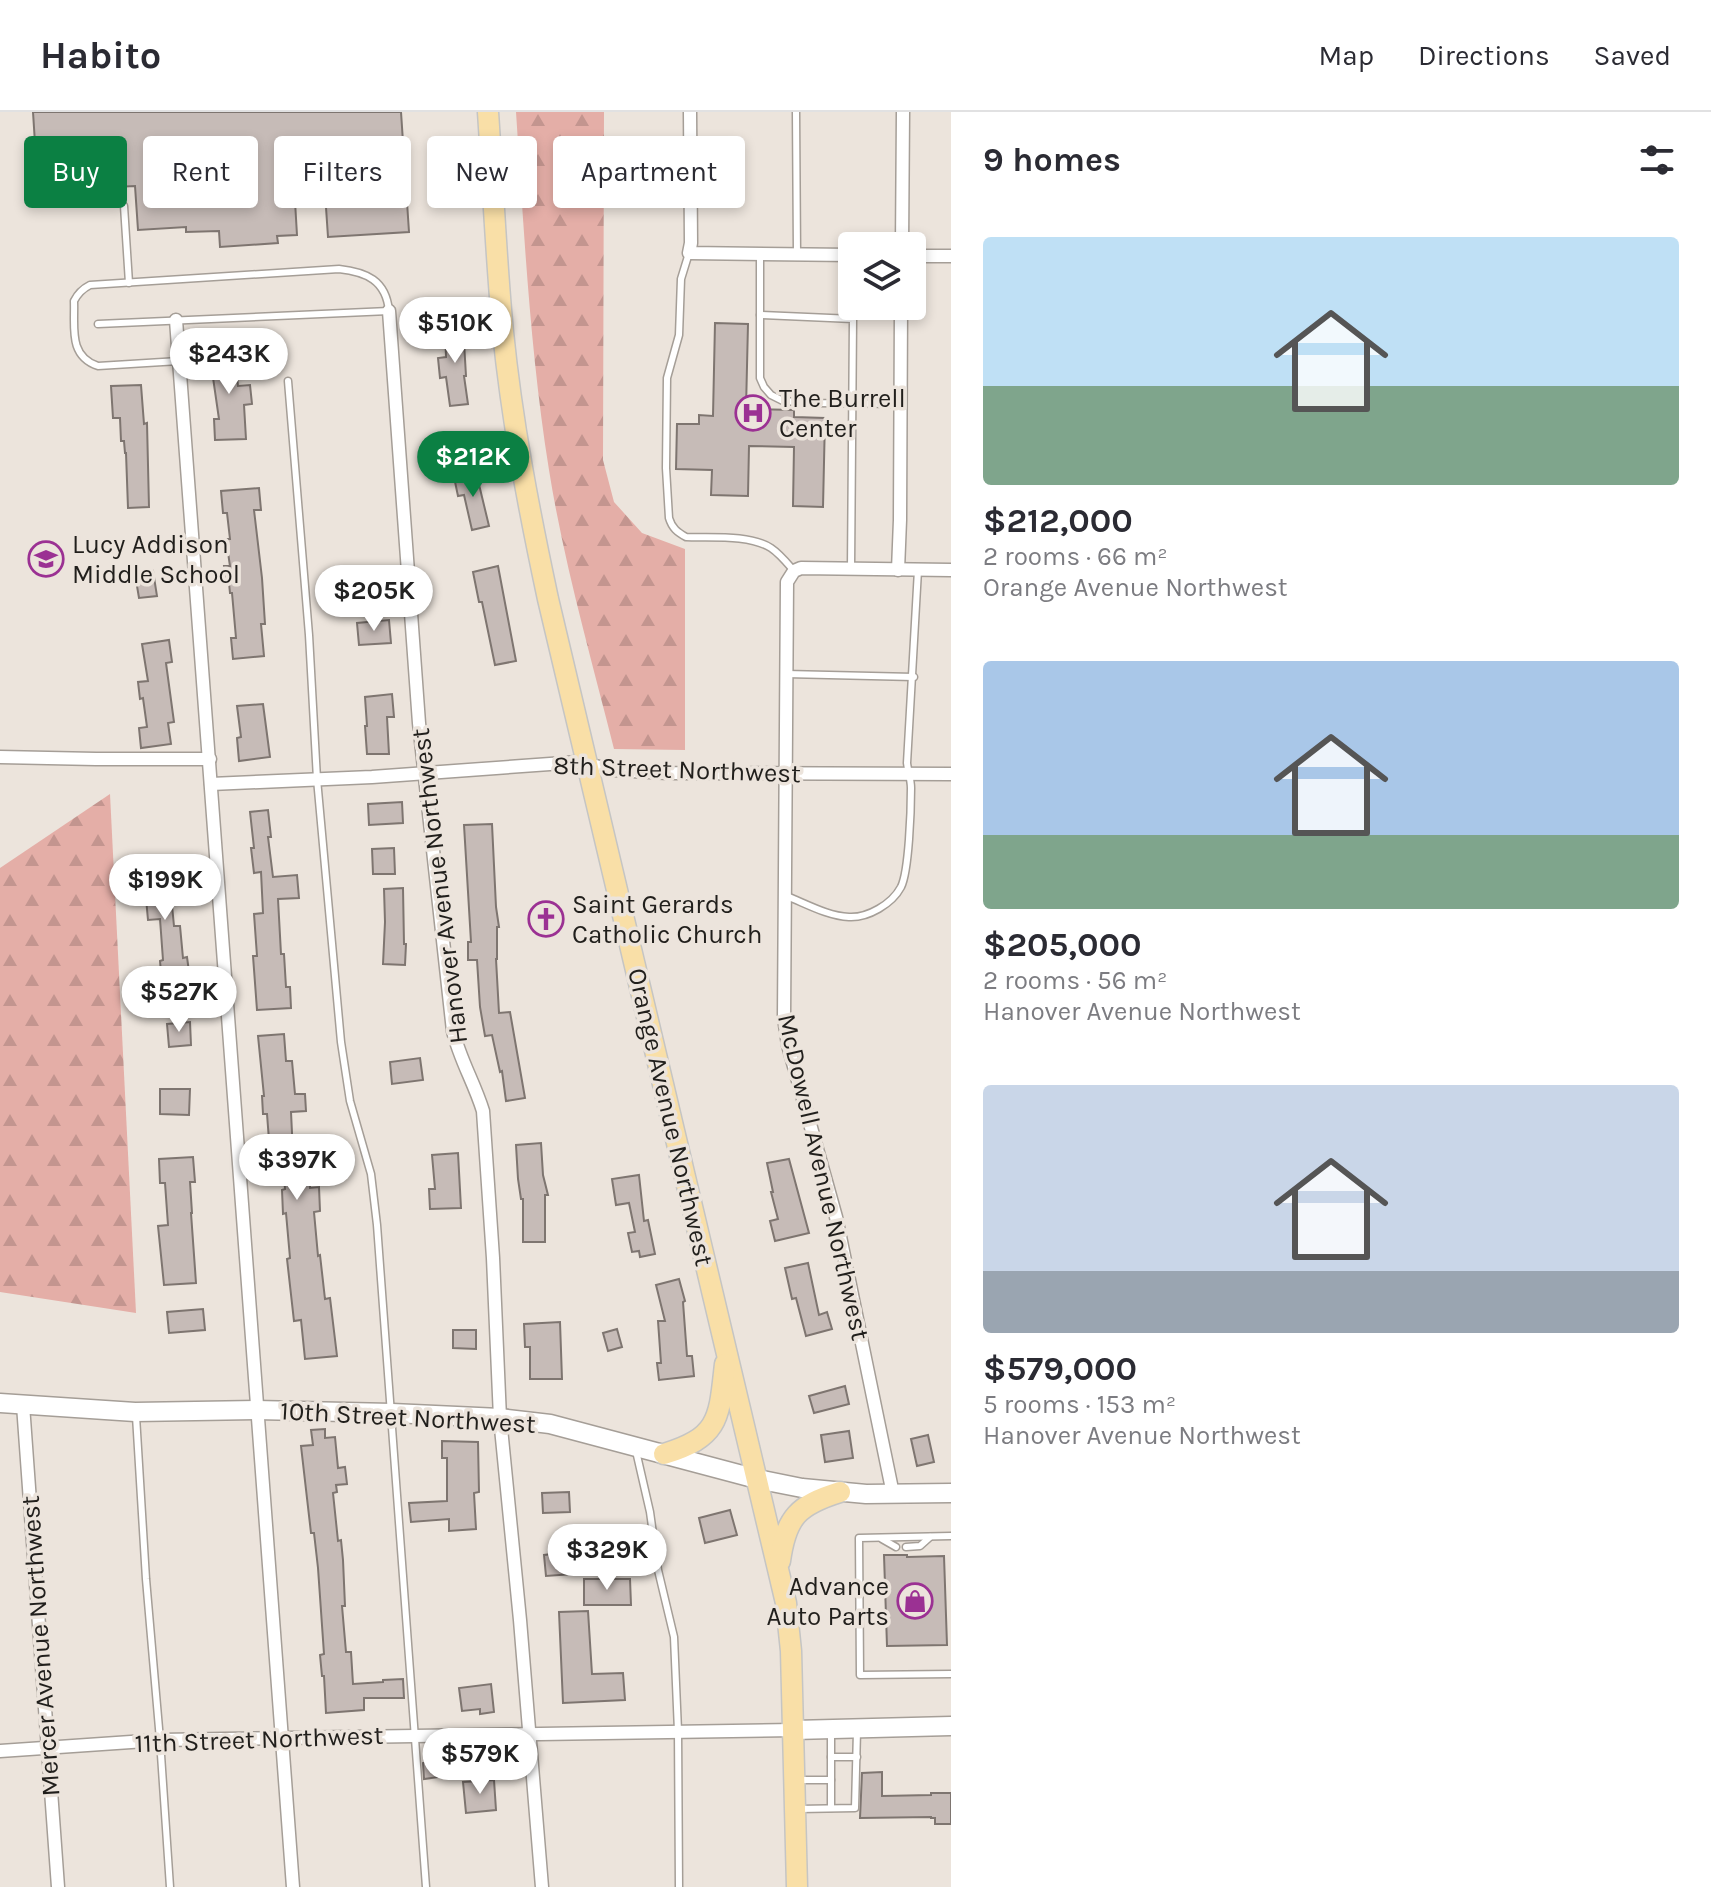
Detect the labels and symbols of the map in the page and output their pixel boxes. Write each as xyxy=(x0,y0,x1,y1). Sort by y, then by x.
pin: $510K xyxy=(399,297,511,365)
pin: $243K xyxy=(173,328,285,396)
place label: The Burrell Center xyxy=(779,383,906,444)
hospital icon: The Burrell Center xyxy=(734,394,772,432)
pin: $212K xyxy=(417,431,529,499)
place label: Lucy Addison Middle School xyxy=(72,529,240,590)
school or university icon: Lucy Addison Middle School xyxy=(27,540,65,578)
pin: $205K xyxy=(318,565,430,633)
street label: Hanover Avenue Northwest xyxy=(405,726,474,1046)
street label: 8th Street Northwest xyxy=(553,750,801,789)
pin: $199K xyxy=(109,854,221,922)
place label: Saint Gerards Catholic Church xyxy=(572,889,762,950)
church icon: Saint Gerards Catholic Church xyxy=(527,900,565,938)
street label: Orange Avenue Northwest xyxy=(621,965,720,1269)
pin: $527K xyxy=(123,966,235,1034)
street label: McDowell Avenue Northwest xyxy=(771,1011,876,1344)
pin: $397K xyxy=(241,1134,353,1202)
street label: 10th Street Northwest xyxy=(279,1395,537,1440)
street label: Mercer Avenue Northwest xyxy=(15,1494,66,1797)
pin: $329K xyxy=(551,1524,663,1592)
place label: Advance Auto Parts xyxy=(767,1571,889,1632)
shop icon: Advance Auto Parts xyxy=(896,1582,934,1620)
street label: 11th Street Northwest xyxy=(134,1720,384,1759)
pin: $579K xyxy=(424,1728,536,1796)

